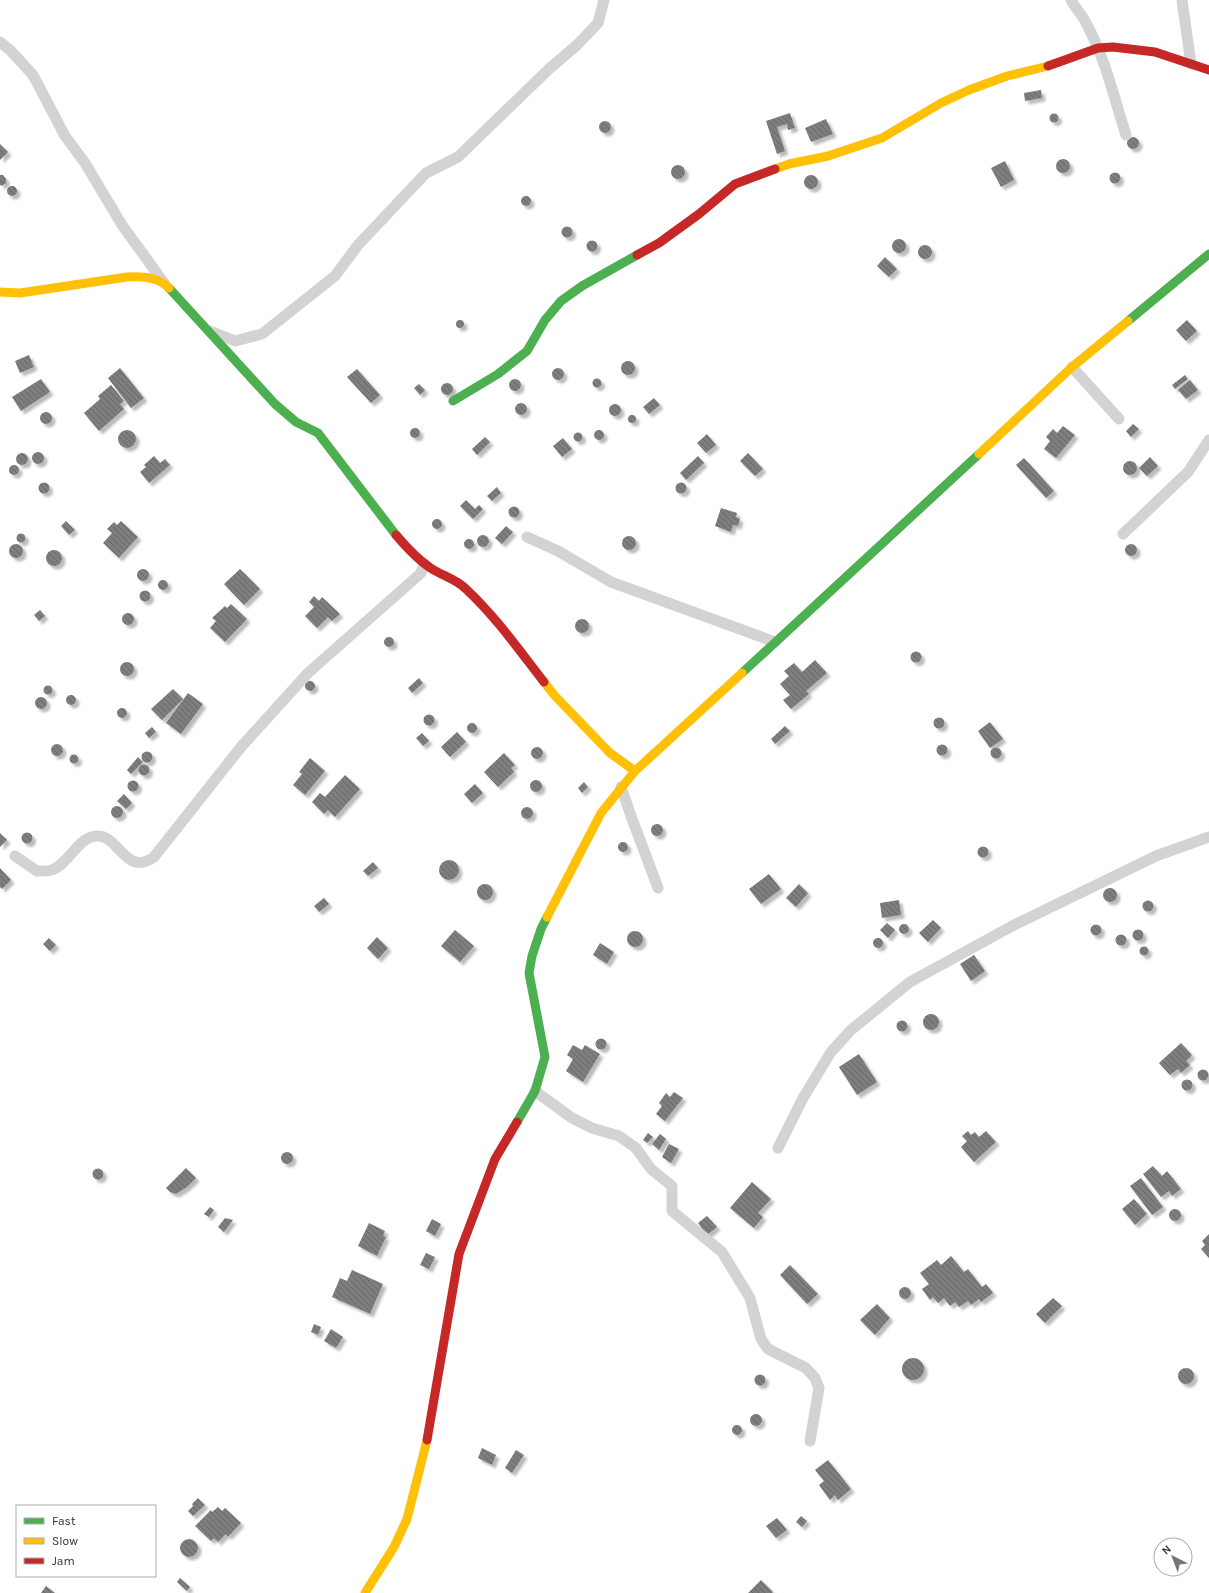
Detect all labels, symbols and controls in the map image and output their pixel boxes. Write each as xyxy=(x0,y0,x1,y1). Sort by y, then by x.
legend xyxy=(16,1505,156,1577)
text: Fast xyxy=(52,1514,76,1528)
text: Slow xyxy=(52,1534,78,1548)
north arrow xyxy=(1153,1537,1193,1577)
text: N xyxy=(1159,1542,1174,1557)
text: Jam xyxy=(52,1554,75,1568)

